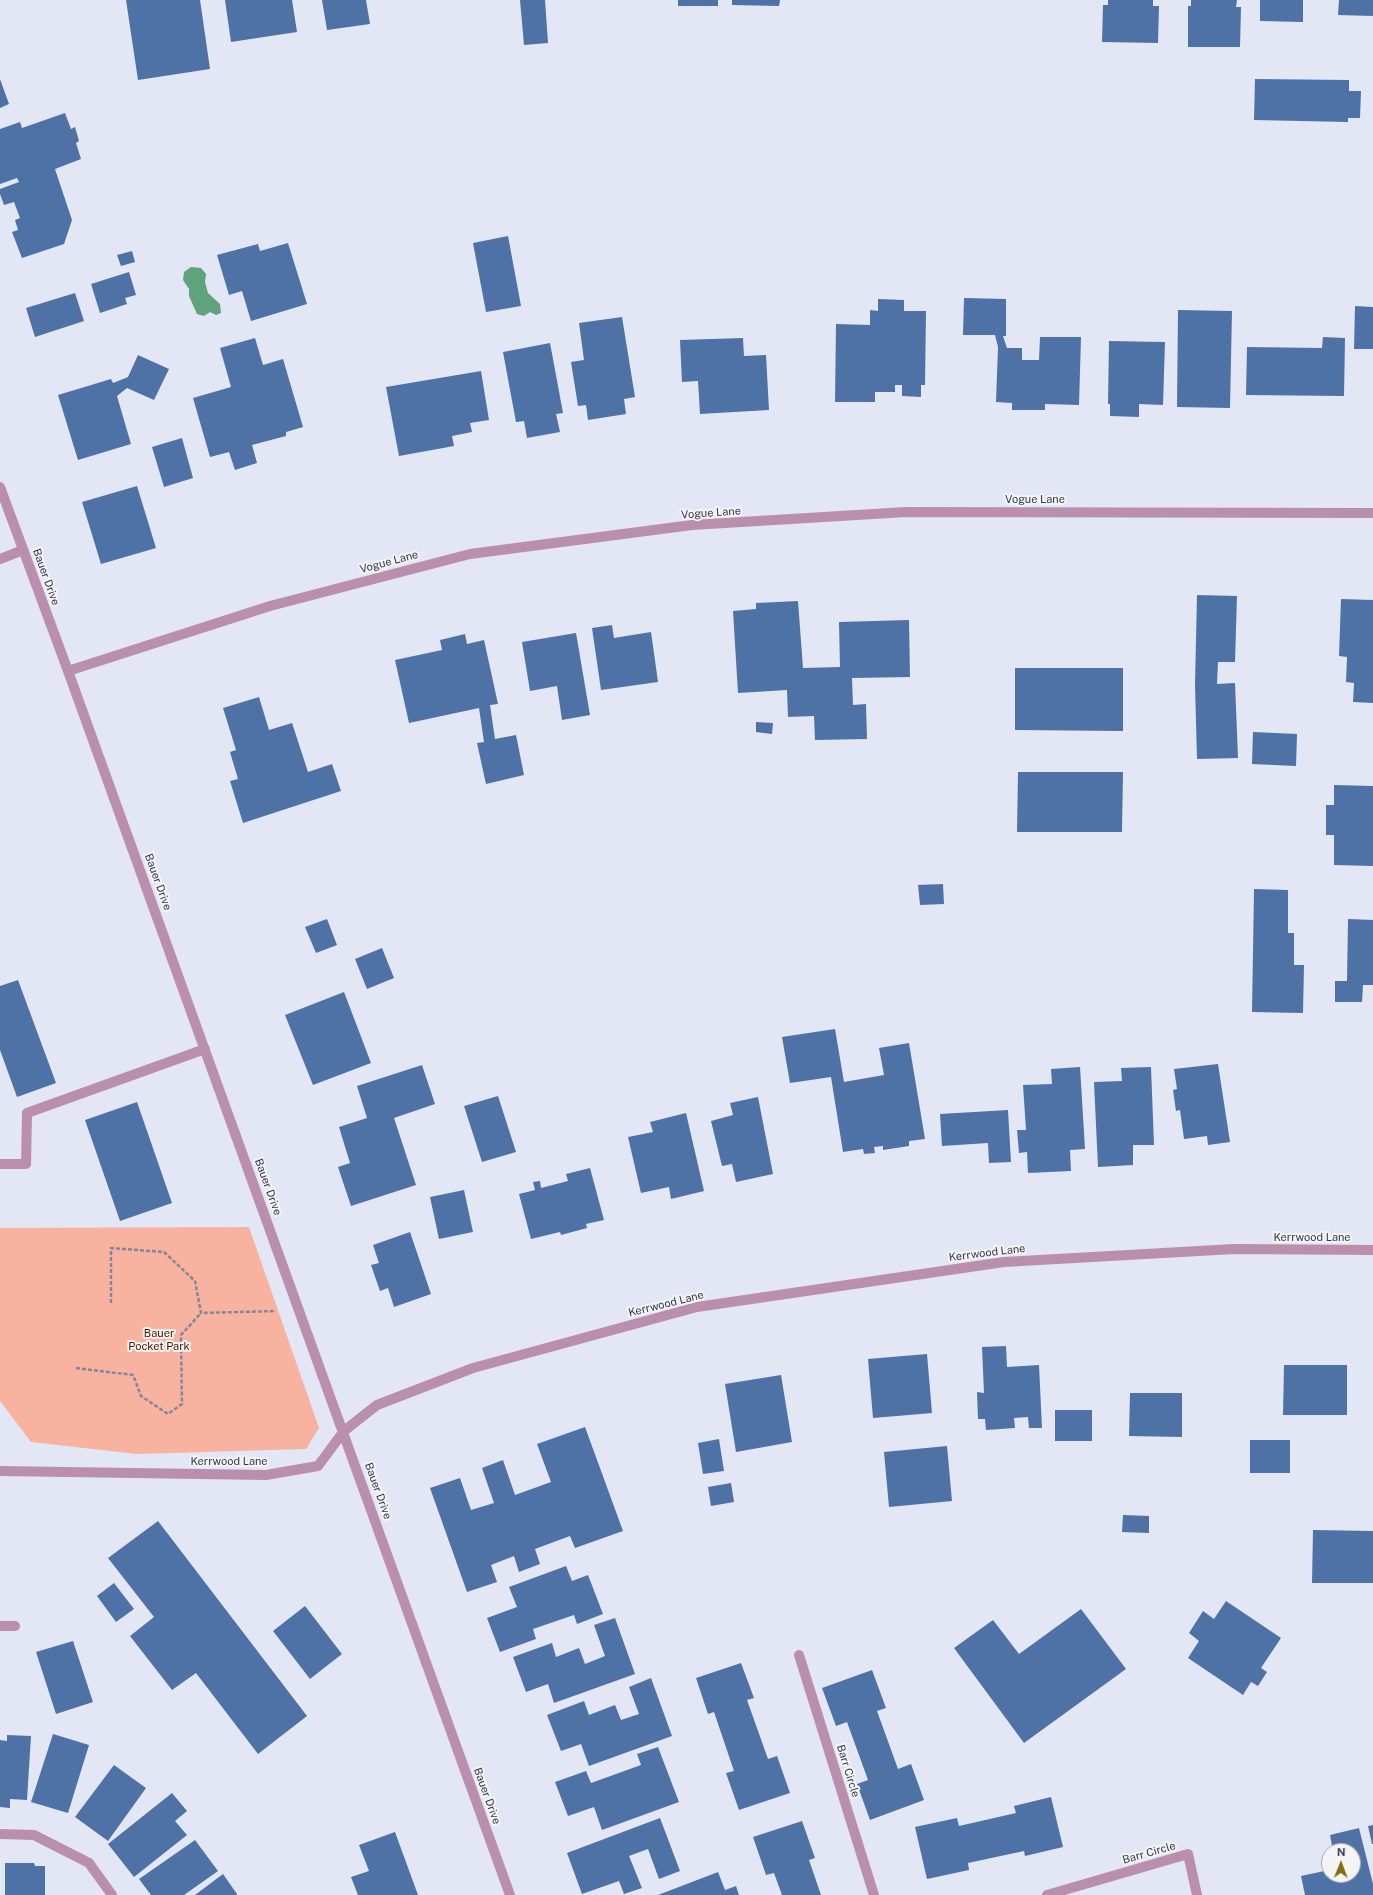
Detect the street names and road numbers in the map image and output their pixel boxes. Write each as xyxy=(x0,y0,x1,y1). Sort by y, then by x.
street label: Vogue Lane xyxy=(1005,493,1065,507)
street label: Vogue Lane xyxy=(681,504,741,522)
street label: Bauer Drive xyxy=(30,547,62,607)
street label: Vogue Lane xyxy=(358,548,420,576)
street label: Bauer Drive xyxy=(142,852,174,912)
street label: Bauer Drive xyxy=(252,1157,284,1217)
street label: Kerrwood Lane xyxy=(1273,1231,1351,1245)
street label: Kerrwood Lane xyxy=(948,1242,1026,1264)
street label: Kerrwood Lane xyxy=(627,1288,705,1320)
street label: Kerrwood Lane xyxy=(190,1455,268,1469)
street label: Bauer Drive xyxy=(362,1461,394,1521)
street label: Barr Circle xyxy=(834,1743,862,1799)
street label: Bauer Drive xyxy=(471,1766,503,1826)
street label: Barr Circle xyxy=(1121,1839,1177,1867)

